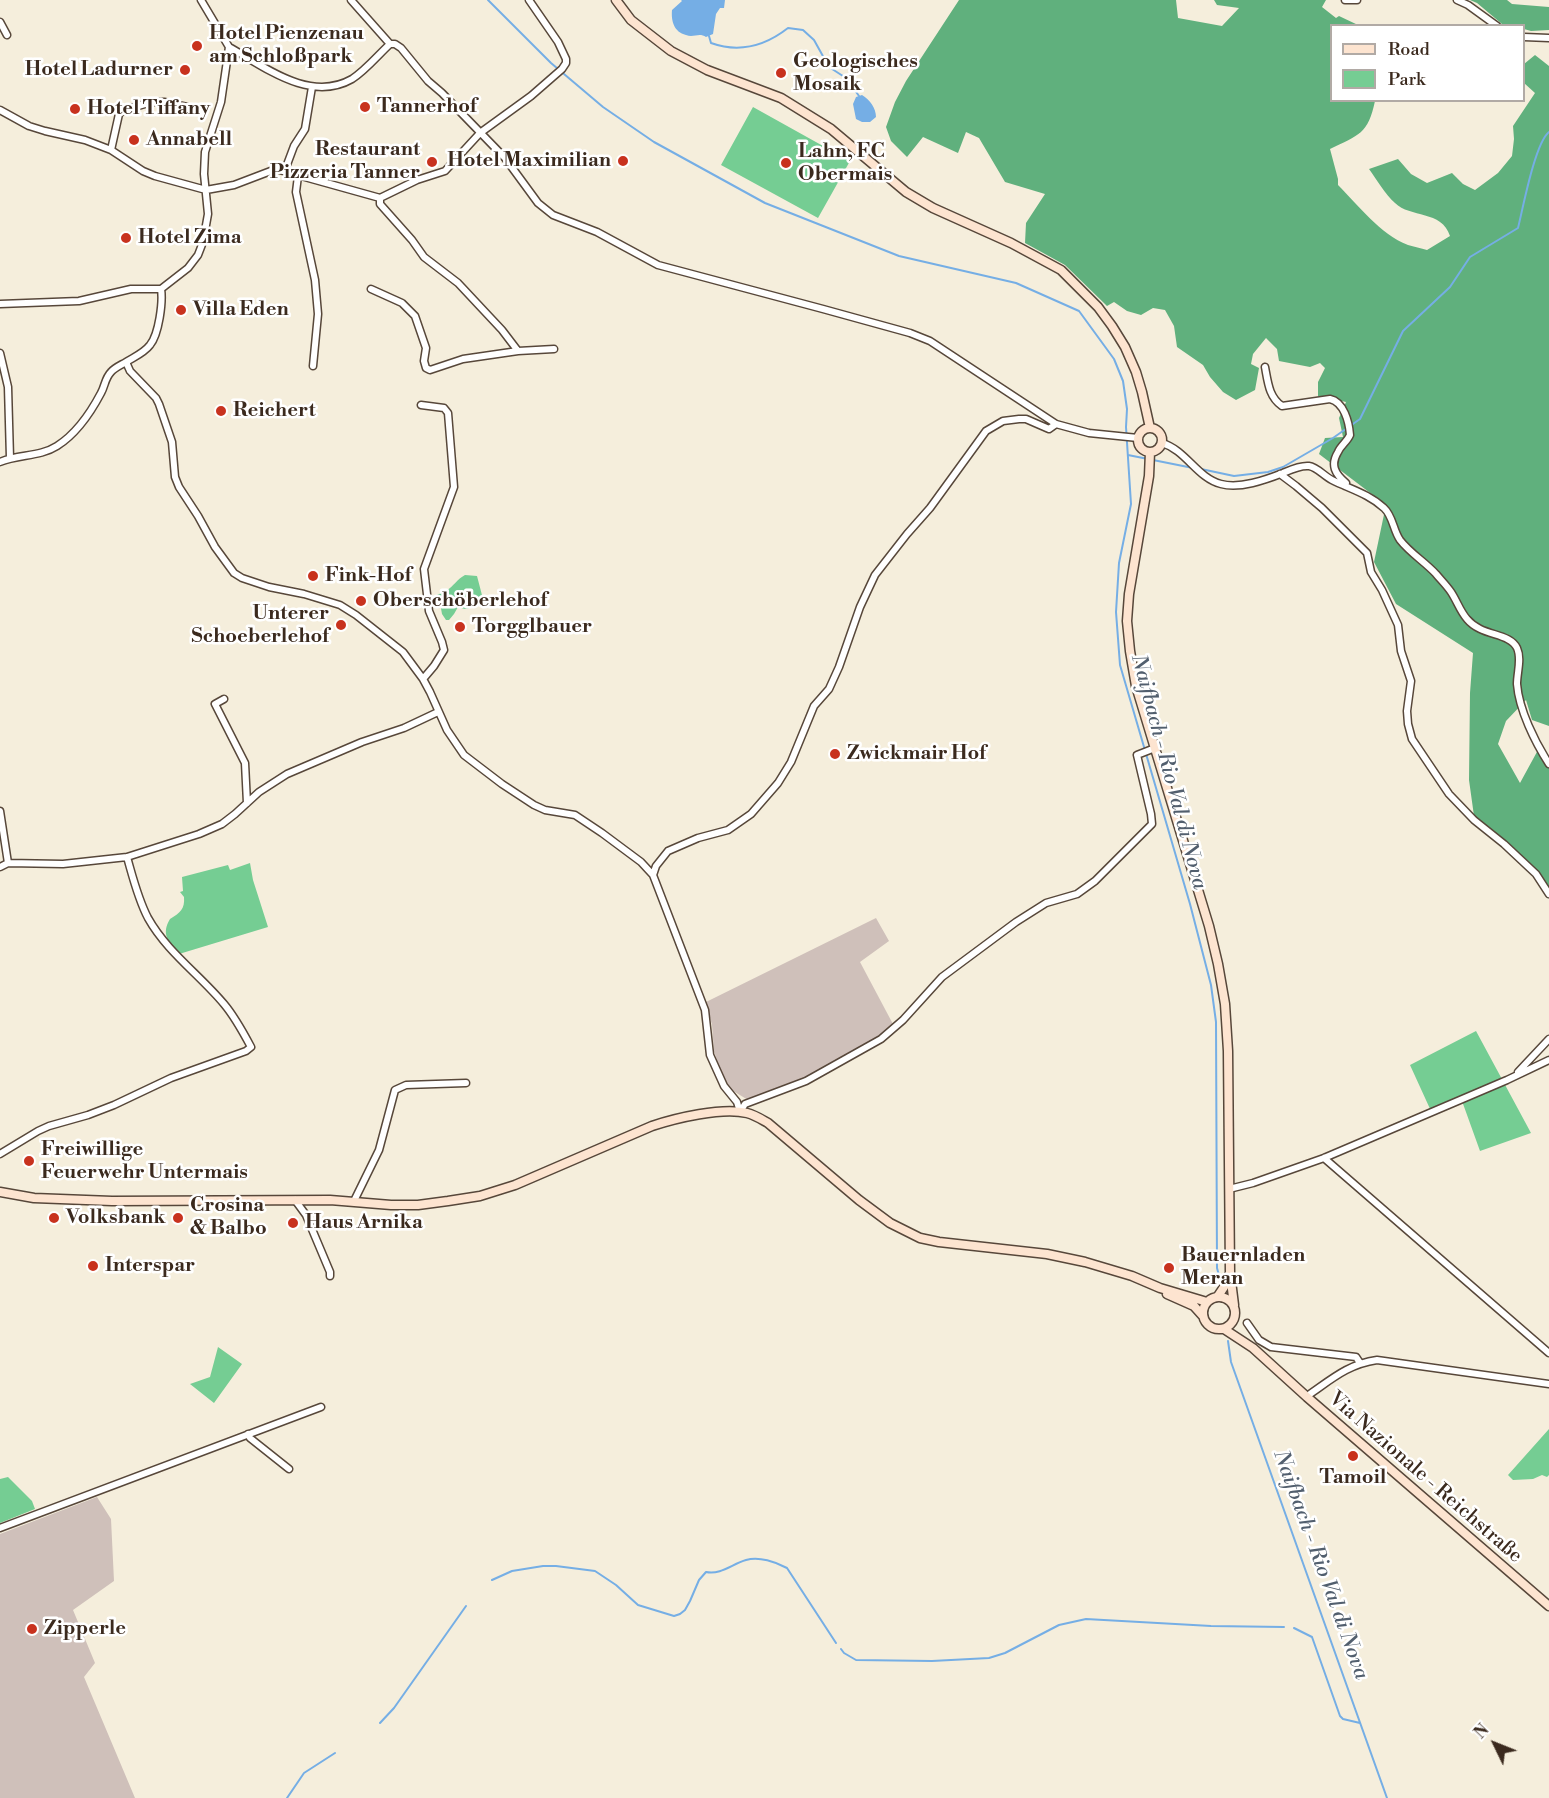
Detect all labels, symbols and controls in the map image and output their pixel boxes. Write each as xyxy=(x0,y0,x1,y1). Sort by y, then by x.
place label: Hotel Pienzenau am Schloßpark xyxy=(209,22,364,69)
legend xyxy=(1330,24,1525,102)
text: Road xyxy=(1388,38,1430,61)
marker: Hotel Pienzenau am Schloßpark xyxy=(190,39,204,53)
place label: Geologisches Mosaik xyxy=(793,50,918,97)
place label: Hotel Ladurner xyxy=(25,58,173,82)
marker: Hotel Ladurner xyxy=(178,63,192,77)
marker: Geologisches Mosaik xyxy=(774,66,788,80)
text: Park xyxy=(1388,68,1425,91)
place label: Tannerhof xyxy=(377,95,477,119)
place label: Hotel Tiffany xyxy=(87,97,210,121)
marker: Tannerhof xyxy=(358,100,372,114)
marker: Hotel Tiffany xyxy=(68,102,82,116)
place label: Annabell xyxy=(146,128,232,152)
marker: Annabell xyxy=(127,133,141,147)
place label: Restaurant Pizzeria Tanner xyxy=(270,138,420,185)
place label: Lahn, FC Obermais xyxy=(798,140,892,187)
place label: Hotel Maximilian xyxy=(447,149,611,173)
marker: Hotel Maximilian xyxy=(616,154,630,168)
marker: Restaurant Pizzeria Tanner xyxy=(425,155,439,169)
marker: Lahn, FC Obermais xyxy=(779,156,793,170)
place label: Hotel Zima xyxy=(138,226,242,250)
marker: Hotel Zima xyxy=(119,231,133,245)
place label: Villa Eden xyxy=(193,298,289,322)
marker: Villa Eden xyxy=(174,303,188,317)
place label: Reichert xyxy=(233,399,316,423)
marker: Reichert xyxy=(214,404,228,418)
place label: Fink-Hof xyxy=(325,564,411,588)
marker: Fink-Hof xyxy=(306,569,320,583)
place label: Oberschöberlehof xyxy=(373,589,547,613)
marker: Oberschöberlehof xyxy=(354,594,368,608)
place label: Unterer Schoeberlehof xyxy=(191,602,329,649)
place label: Torgglbauer xyxy=(472,615,592,639)
marker: Unterer Schoeberlehof xyxy=(334,618,348,632)
marker: Torgglbauer xyxy=(453,620,467,634)
water label: Naifbach - Rio Val di Nova xyxy=(1125,652,1211,892)
place label: Zwickmair Hof xyxy=(847,742,986,766)
marker: Zwickmair Hof xyxy=(828,747,842,761)
place label: Freiwillige Feuerwehr Untermais xyxy=(41,1138,248,1185)
marker: Freiwillige Feuerwehr Untermais xyxy=(22,1154,36,1168)
place label: Crosina & Balbo xyxy=(190,1194,267,1241)
place label: Volksbank xyxy=(66,1206,166,1230)
marker: Volksbank xyxy=(47,1211,61,1225)
marker: Crosina & Balbo xyxy=(171,1211,185,1225)
place label: Haus Arnika xyxy=(305,1211,423,1235)
marker: Haus Arnika xyxy=(286,1216,300,1230)
place label: Bauernladen Meran xyxy=(1181,1244,1305,1291)
place label: Interspar xyxy=(105,1254,195,1278)
marker: Interspar xyxy=(86,1259,100,1273)
marker: Bauernladen Meran xyxy=(1162,1261,1176,1275)
street label: Via Nazionale - Reichstraße xyxy=(1323,1387,1527,1569)
water label: Naifbach - Rio Val di Nova xyxy=(1267,1447,1373,1683)
marker: Tamoil xyxy=(1346,1449,1360,1463)
place label: Tamoil xyxy=(1320,1466,1386,1490)
place label: Zipperle xyxy=(44,1617,126,1641)
marker: Zipperle xyxy=(25,1622,39,1636)
north arrow xyxy=(1465,1714,1525,1774)
text: N xyxy=(1470,1720,1493,1743)

